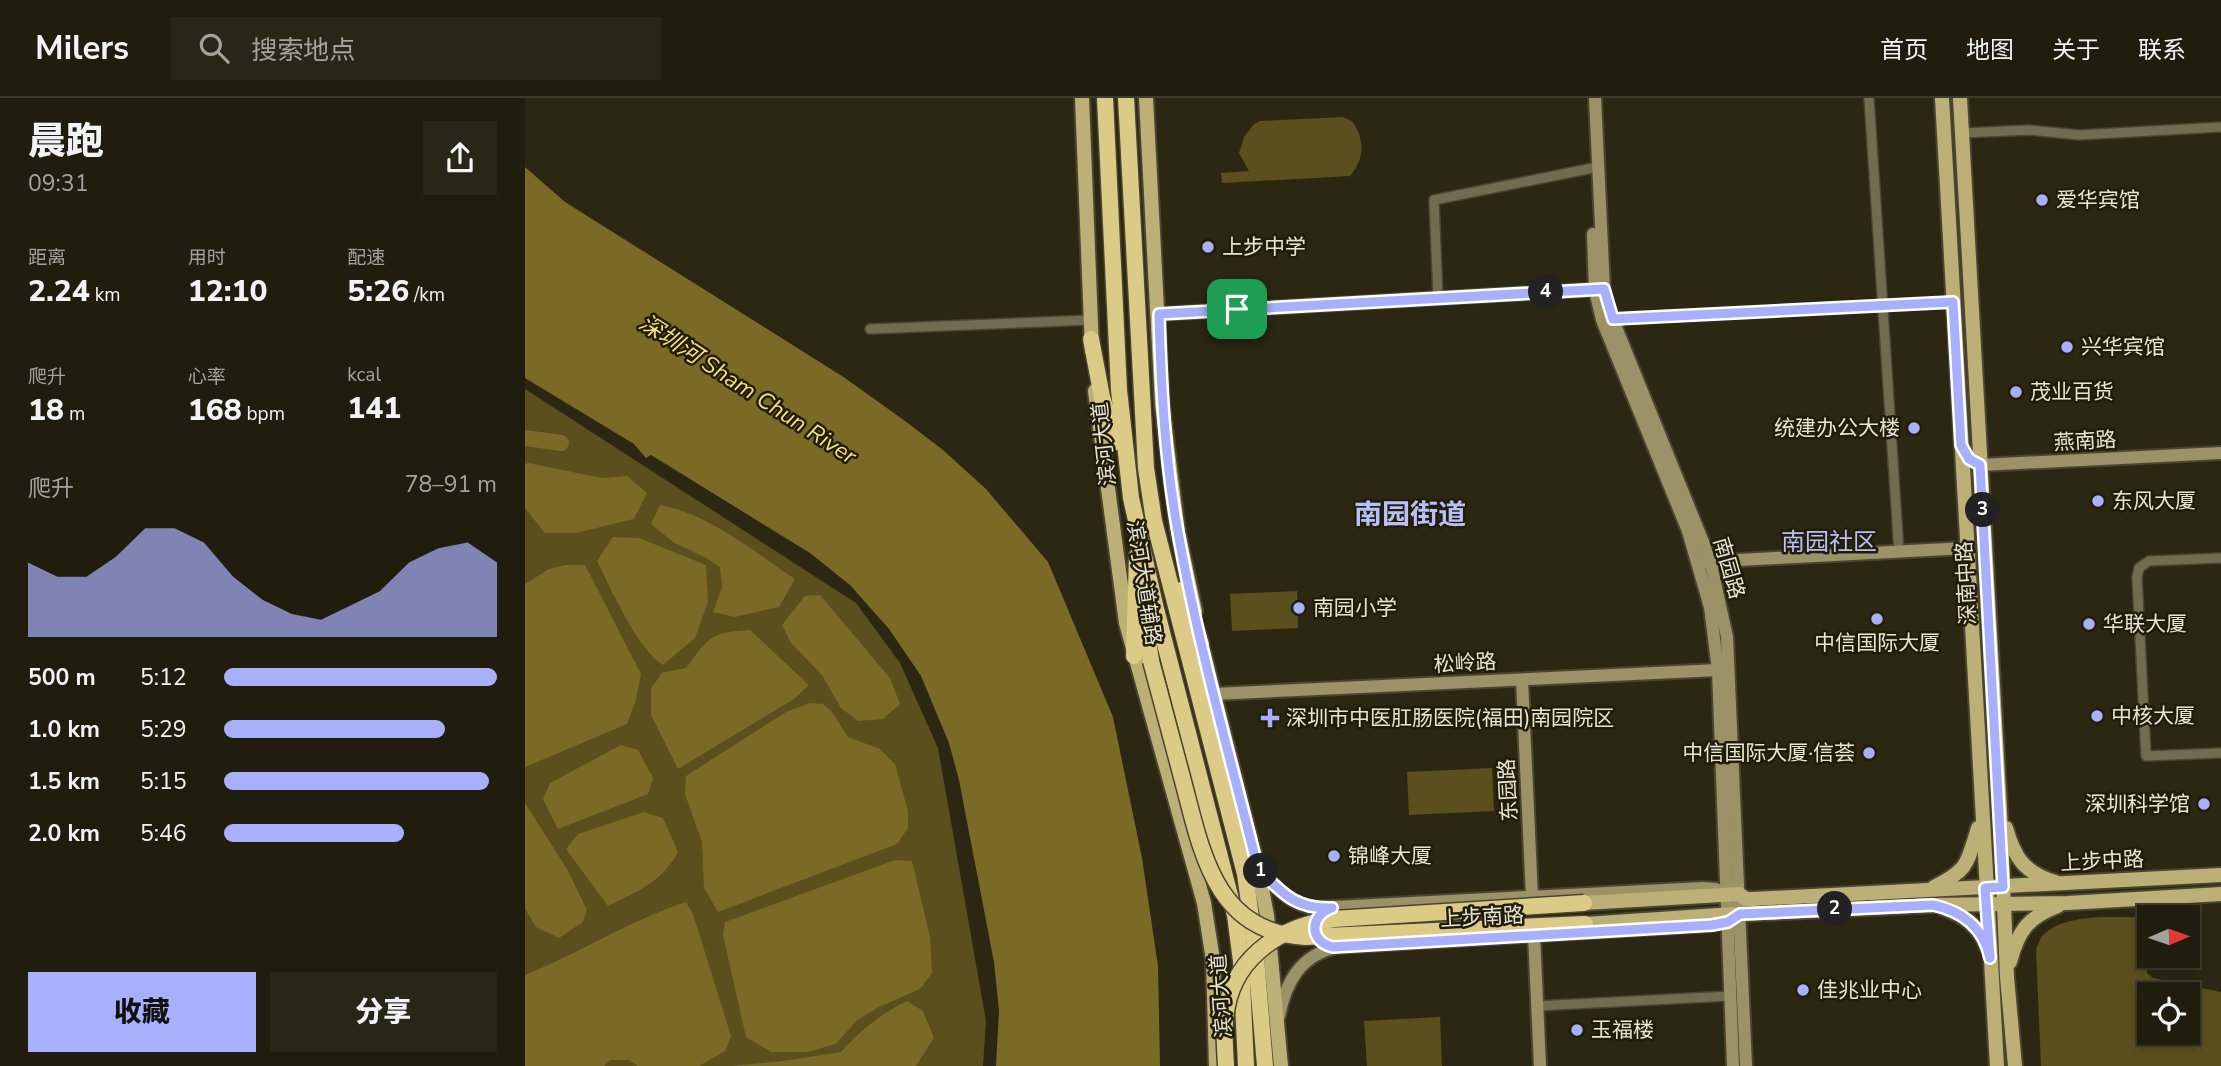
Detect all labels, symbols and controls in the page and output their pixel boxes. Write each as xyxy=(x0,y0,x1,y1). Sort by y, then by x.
search box xyxy=(171,17,661,80)
text: Milers xyxy=(35,26,129,71)
icon: search xyxy=(195,29,233,67)
text: 搜索地点 xyxy=(251,33,355,68)
text: 首页 xyxy=(1880,34,1928,66)
text: 地图 xyxy=(1966,34,2014,66)
text: 关于 xyxy=(2052,34,2100,66)
text: 联系 xyxy=(2138,34,2186,66)
text: 晨跑 xyxy=(28,116,104,167)
button: share xyxy=(423,121,497,195)
text: 09:31 xyxy=(28,168,88,199)
place label: 爱华宾馆 xyxy=(2056,186,2140,214)
marker: 爱华宾馆 xyxy=(2034,192,2050,208)
place label: 上步中学 xyxy=(1222,233,1306,261)
marker: 上步中学 xyxy=(1200,239,1216,255)
text: 距离 xyxy=(28,245,66,271)
text: 用时 xyxy=(188,245,226,271)
text: 配速 xyxy=(347,245,385,271)
text: 2.24 xyxy=(28,271,90,312)
text: 12:10 xyxy=(188,271,267,312)
text: 5:26 xyxy=(347,271,409,312)
pin: 4 xyxy=(1529,274,1563,310)
text: 4 xyxy=(1540,278,1551,304)
pin xyxy=(1207,279,1267,339)
text: km xyxy=(90,282,120,308)
text: /km xyxy=(409,282,445,308)
icon: arrive xyxy=(1218,290,1256,328)
water label: 深圳河 Sham Chun River xyxy=(633,307,863,472)
place label: 兴华宾馆 xyxy=(2081,333,2165,361)
marker: 兴华宾馆 xyxy=(2059,339,2075,355)
text: kcal xyxy=(347,362,381,388)
text: 爬升 xyxy=(28,364,66,390)
text: 心率 xyxy=(188,364,226,390)
place label: 茂业百货 xyxy=(2030,378,2114,406)
marker: 茂业百货 xyxy=(2008,384,2024,400)
text: 141 xyxy=(347,388,401,429)
text: 18 xyxy=(28,390,64,431)
text: 168 xyxy=(188,390,242,431)
text: m xyxy=(64,401,85,427)
text: bpm xyxy=(242,401,285,427)
street label: 滨河大道 xyxy=(1086,401,1122,487)
place label: 统建办公大楼 xyxy=(1774,414,1900,442)
marker: 统建办公大楼 xyxy=(1906,420,1922,436)
street label: 燕南路 xyxy=(2053,425,2117,457)
text: 78–91 m xyxy=(405,469,497,500)
text: 爬升 xyxy=(28,473,74,504)
place label: 东风大厦 xyxy=(2112,487,2196,515)
pin: 3 xyxy=(1965,492,2001,528)
marker: 东风大厦 xyxy=(2090,493,2106,509)
district label: 南园街道 xyxy=(1354,496,1466,534)
text: 3 xyxy=(1977,496,1988,522)
street label: 滨河大道辅路 xyxy=(1120,519,1168,647)
district label: 南园社区 xyxy=(1781,526,1877,558)
street label: 南园路 xyxy=(1707,534,1751,602)
street label: 深南中路 xyxy=(1950,540,1982,626)
place label: 南园小学 xyxy=(1313,594,1397,622)
marker: 南园小学 xyxy=(1291,600,1307,616)
place label: 华联大厦 xyxy=(2103,610,2187,638)
marker: 中信国际大厦 xyxy=(1869,611,1885,627)
marker: 华联大厦 xyxy=(2081,616,2097,632)
place label: 中信国际大厦 xyxy=(1814,629,1940,657)
street label: 松岭路 xyxy=(1433,647,1497,679)
text: 500 m xyxy=(28,662,96,693)
text: 5:12 xyxy=(140,662,187,693)
place label: 中核大厦 xyxy=(2111,702,2195,730)
place label: 深圳市中医肛肠医院(福田)南园院区 xyxy=(1286,704,1614,732)
marker: 深圳市中医肛肠医院(福田)南园院区 xyxy=(1260,708,1280,728)
marker: 中核大厦 xyxy=(2089,708,2105,724)
text: 1.0 km xyxy=(28,714,100,745)
text: 5:29 xyxy=(140,714,187,745)
place label: 中信国际大厦·信荟 xyxy=(1682,739,1855,767)
marker: 中信国际大厦·信荟 xyxy=(1861,745,1877,761)
street label: 东园路 xyxy=(1492,758,1524,822)
text: 1.5 km xyxy=(28,766,100,797)
text: 5:15 xyxy=(140,766,187,797)
place label: 深圳科学馆 xyxy=(2085,790,2190,818)
marker: 深圳科学馆 xyxy=(2196,796,2212,812)
text: 2.0 km xyxy=(28,818,100,849)
text: 5:46 xyxy=(140,818,187,849)
place label: 锦峰大厦 xyxy=(1348,842,1432,870)
street label: 上步中路 xyxy=(2059,845,2145,877)
marker: 锦峰大厦 xyxy=(1326,848,1342,864)
pin: 1 xyxy=(1243,854,1279,888)
text: 1 xyxy=(1255,857,1266,883)
pin: 2 xyxy=(1817,892,1853,926)
text: 2 xyxy=(1829,895,1840,921)
street label: 上步南路 xyxy=(1439,901,1525,933)
north arrow xyxy=(2137,905,2200,968)
map controls xyxy=(2137,905,2200,1045)
street label: 滨河大道 xyxy=(1204,953,1238,1039)
button: 收藏 xyxy=(28,972,256,1052)
button: 分享 xyxy=(270,972,497,1052)
place label: 佳兆业中心 xyxy=(1817,976,1922,1004)
marker: 佳兆业中心 xyxy=(1795,982,1811,998)
button: locate xyxy=(2137,982,2200,1045)
place label: 玉福楼 xyxy=(1591,1016,1654,1044)
marker: 玉福楼 xyxy=(1569,1022,1585,1038)

